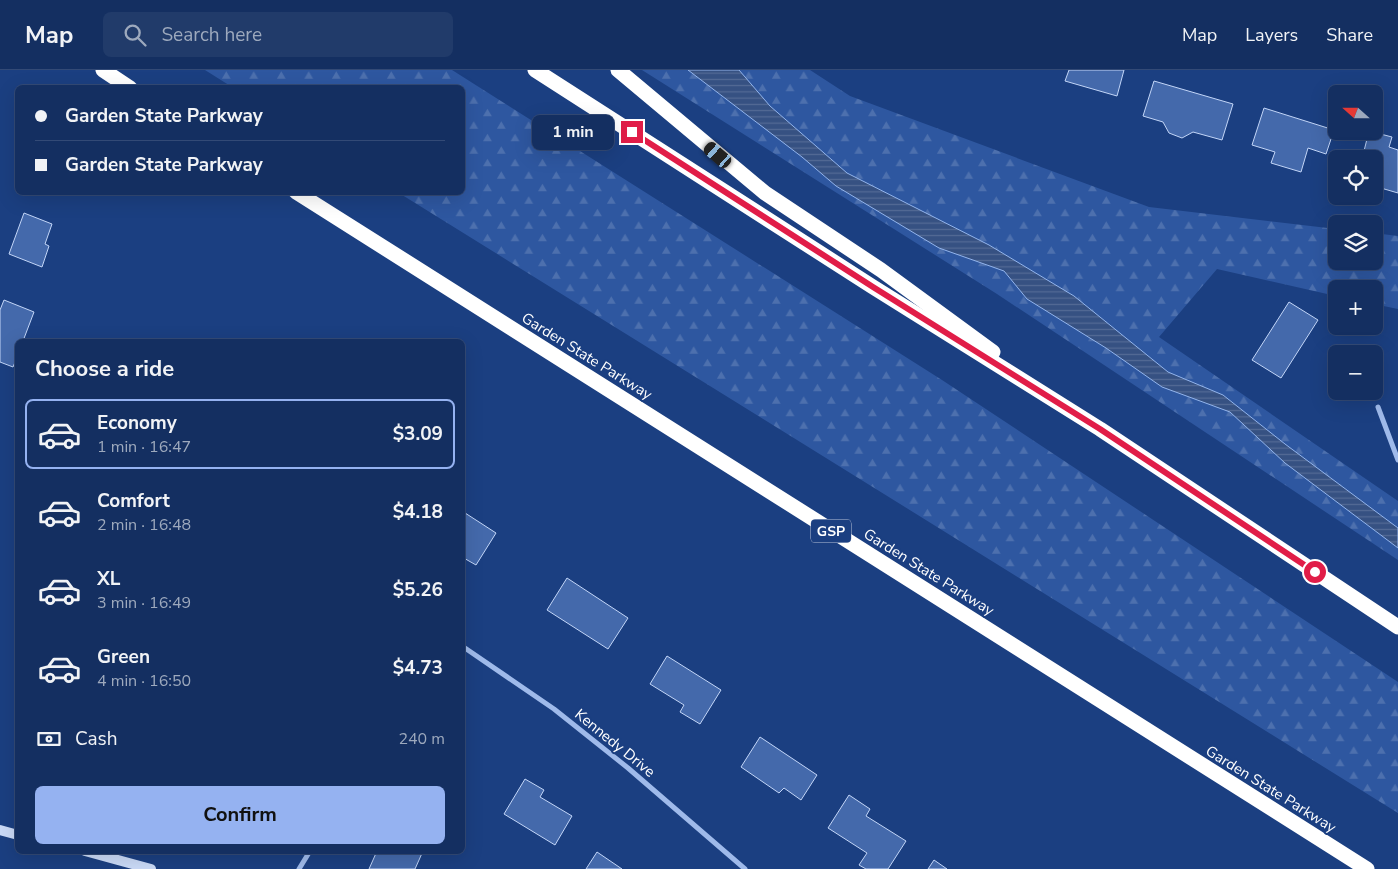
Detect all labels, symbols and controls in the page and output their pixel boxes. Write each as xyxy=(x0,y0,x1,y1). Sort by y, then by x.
search box xyxy=(103,12,453,57)
text: Map xyxy=(25,19,73,51)
icon: search xyxy=(121,21,149,49)
text: Search here xyxy=(161,22,262,48)
text: Map xyxy=(1182,23,1217,47)
text: Layers xyxy=(1245,23,1298,47)
text: Share xyxy=(1326,23,1373,47)
north arrow xyxy=(1328,85,1382,140)
map controls xyxy=(1328,85,1383,400)
text: Garden State Parkway xyxy=(65,103,263,129)
callout: 1 min xyxy=(532,114,614,150)
text: 1 min xyxy=(552,121,594,143)
route end xyxy=(621,121,643,143)
car xyxy=(701,139,734,171)
button: locate xyxy=(1328,150,1383,205)
text: Garden State Parkway xyxy=(65,152,263,178)
button: layers xyxy=(1328,215,1383,270)
button: + xyxy=(1328,280,1383,335)
street label: Garden State Parkway xyxy=(518,308,656,404)
button: − xyxy=(1328,345,1383,400)
text: Choose a ride xyxy=(35,354,174,384)
text: Economy xyxy=(97,410,177,436)
icon: car xyxy=(37,412,82,457)
text: $3.09 xyxy=(393,421,443,447)
text: 1 min · 16:47 xyxy=(97,436,191,458)
text: Comfort xyxy=(97,488,170,514)
icon: car xyxy=(37,490,82,535)
text: $4.18 xyxy=(393,499,443,525)
text: 2 min · 16:48 xyxy=(97,514,191,536)
road number: GSP xyxy=(811,520,851,542)
street label: Garden State Parkway xyxy=(860,524,998,620)
route start xyxy=(1304,561,1326,583)
text: XL xyxy=(97,566,120,592)
icon: car xyxy=(37,568,82,613)
text: $5.26 xyxy=(393,577,443,603)
text: 3 min · 16:49 xyxy=(97,592,191,614)
text: Green xyxy=(97,644,150,670)
icon: car xyxy=(37,646,82,691)
text: $4.73 xyxy=(393,655,443,681)
text: 4 min · 16:50 xyxy=(97,670,191,692)
street label: Kennedy Drive xyxy=(571,704,659,782)
icon: cash xyxy=(35,725,63,753)
text: Cash xyxy=(75,726,117,752)
text: 240 m xyxy=(398,728,445,750)
street label: Garden State Parkway xyxy=(1202,741,1340,837)
button: Confirm xyxy=(35,786,445,844)

